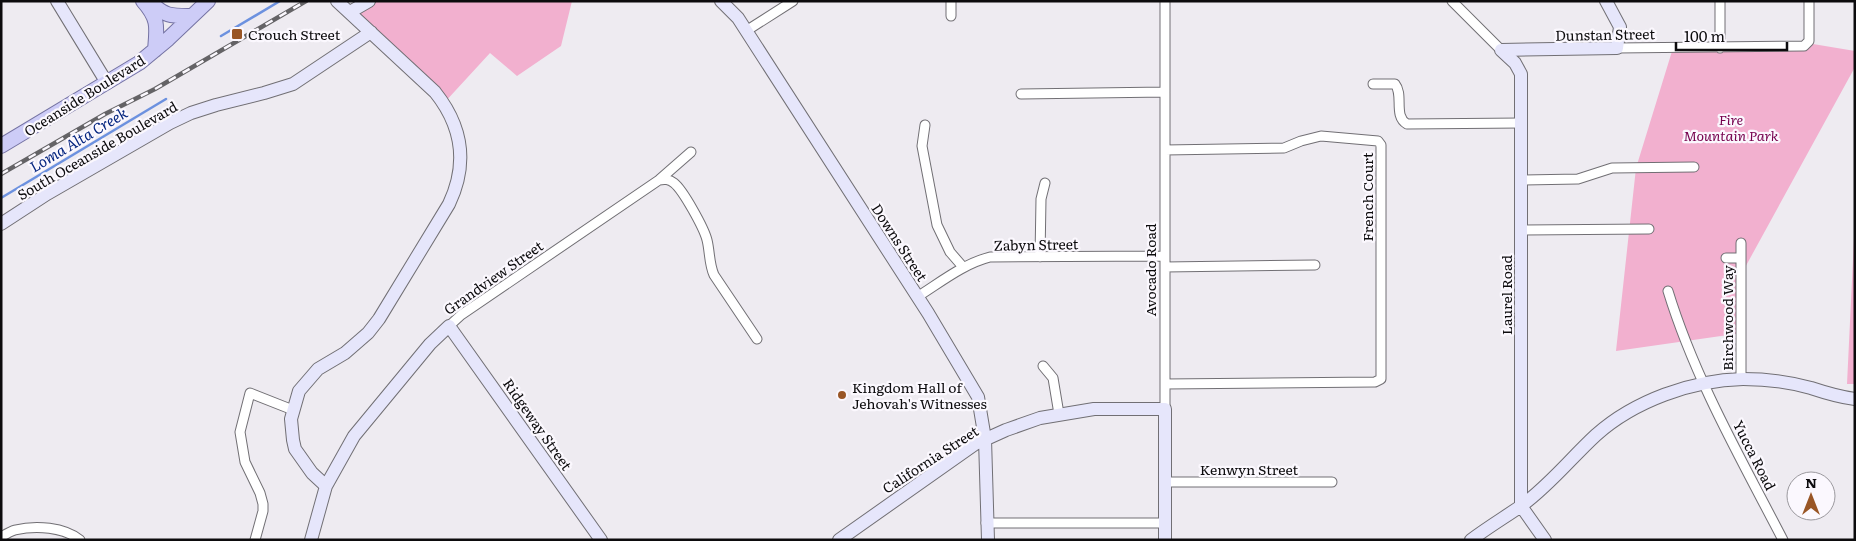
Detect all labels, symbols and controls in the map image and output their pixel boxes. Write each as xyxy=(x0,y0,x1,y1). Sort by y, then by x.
scale bar xyxy=(1676,20,1787,52)
street label: Dunstan Street xyxy=(1555,23,1655,45)
place label: Crouch Street xyxy=(248,24,341,44)
text: 100 m xyxy=(1684,24,1725,47)
marker: Crouch Street xyxy=(230,27,244,41)
street label: Oceanside Boulevard xyxy=(20,49,149,140)
street label: South Oceanside Boulevard xyxy=(13,96,181,204)
water label: Loma Alta Creek xyxy=(25,100,132,177)
park label: Fire Mountain Park xyxy=(1684,109,1779,145)
street label: French Court xyxy=(1357,152,1377,242)
street label: Downs Street xyxy=(867,199,933,285)
street label: Avocado Road xyxy=(1140,223,1160,317)
street label: Zabyn Street xyxy=(993,233,1079,255)
street label: Grandview Street xyxy=(439,235,547,319)
street label: Laurel Road xyxy=(1496,255,1516,335)
street label: Birchwood Way xyxy=(1717,264,1737,371)
street label: Ridgeway Street xyxy=(499,374,577,474)
place label: Kingdom Hall of Jehovah's Witnesses xyxy=(852,377,987,413)
marker: Kingdom Hall of Jehovah's Witnesses xyxy=(836,389,848,401)
street label: Yucca Road xyxy=(1729,417,1781,494)
street label: California Street xyxy=(878,420,982,498)
street label: Kenwyn Street xyxy=(1200,459,1299,479)
north arrow xyxy=(1786,471,1836,521)
text: N xyxy=(1805,472,1817,492)

